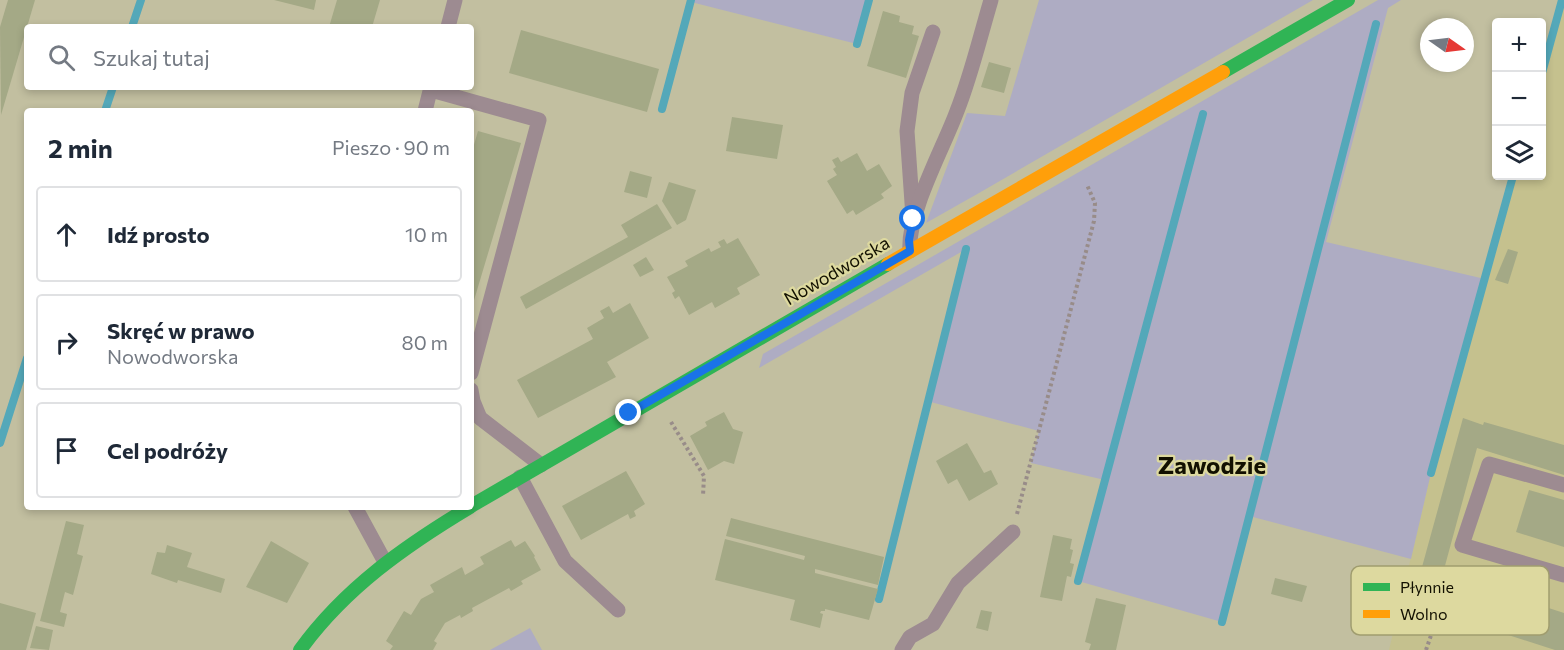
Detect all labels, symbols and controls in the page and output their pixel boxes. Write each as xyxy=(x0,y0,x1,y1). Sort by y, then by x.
north arrow xyxy=(1420,18,1474,72)
map controls xyxy=(1492,18,1546,180)
button: + xyxy=(1492,18,1546,72)
search box xyxy=(24,24,474,90)
icon: search xyxy=(45,41,78,74)
text: Szukaj tutaj xyxy=(93,44,210,71)
button: − xyxy=(1492,72,1546,126)
button: layers xyxy=(1492,126,1546,180)
text: 2 min xyxy=(48,132,113,163)
text: Pieszo · 90 m xyxy=(332,135,450,159)
route start xyxy=(899,205,925,231)
icon: ahead xyxy=(50,218,83,251)
text: Idź prosto xyxy=(107,221,210,248)
text: 10 m xyxy=(405,222,448,246)
street label: Nowodworska xyxy=(780,231,893,309)
text: Skręć w prawo xyxy=(107,317,255,344)
icon: right xyxy=(50,326,83,359)
text: 80 m xyxy=(402,330,448,354)
text: Nowodworska xyxy=(107,344,238,368)
route end xyxy=(615,399,641,425)
icon: arrive xyxy=(50,434,83,467)
text: Cel podróży xyxy=(107,437,228,464)
district label: Zawodzie xyxy=(1158,450,1266,479)
legend xyxy=(1351,566,1549,635)
text: Płynnie xyxy=(1400,577,1454,596)
text: Wolno xyxy=(1400,604,1448,623)

